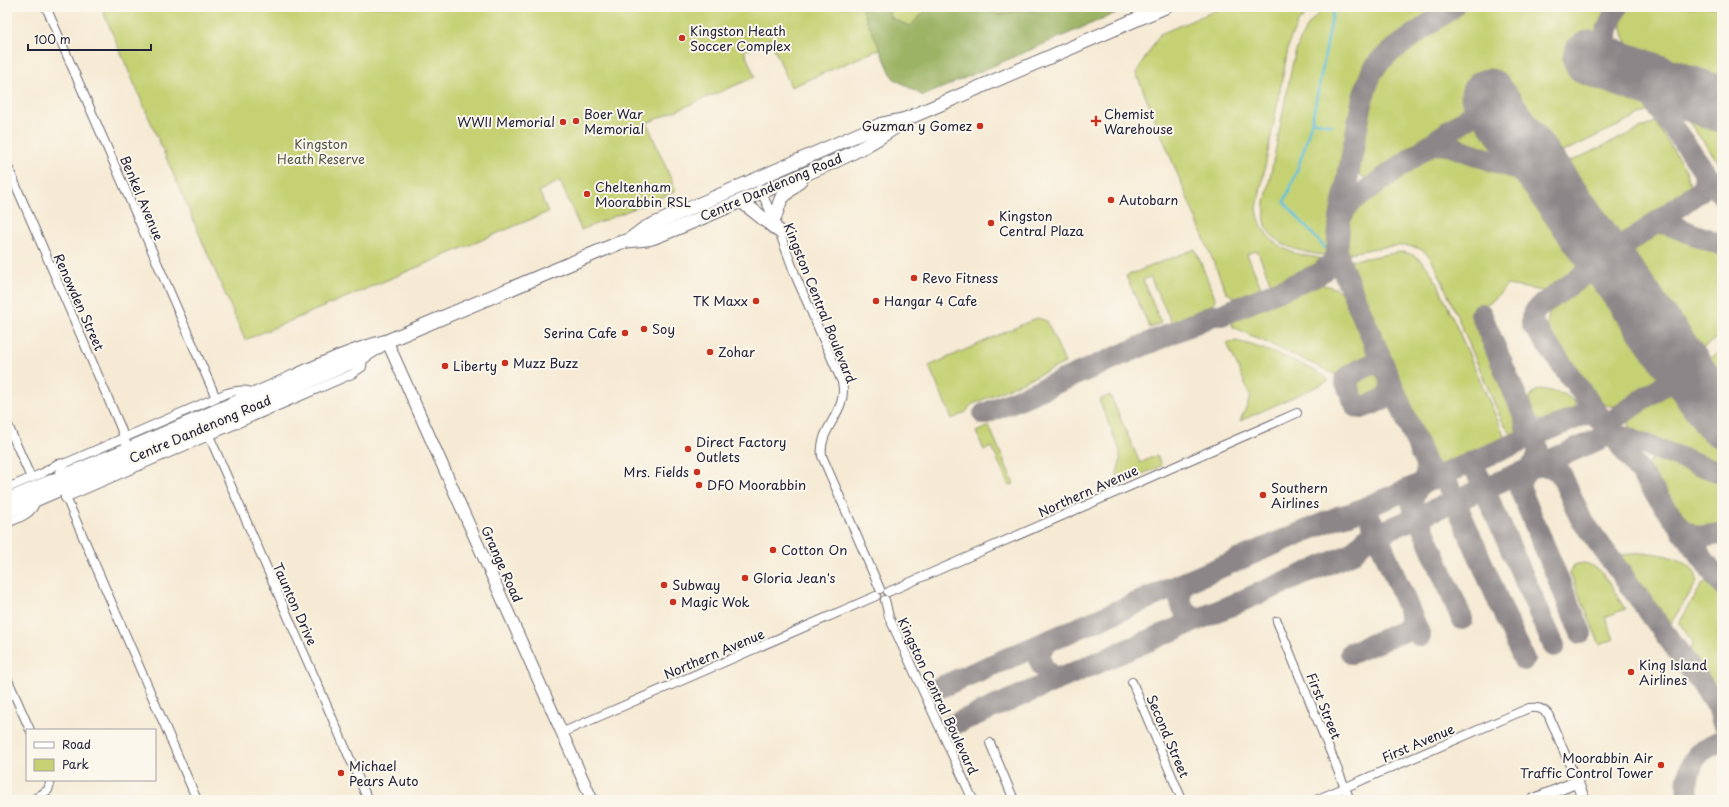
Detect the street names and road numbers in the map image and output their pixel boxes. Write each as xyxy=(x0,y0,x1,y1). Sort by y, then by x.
street label: Centre Dandenong Road xyxy=(697,148,845,225)
street label: Benkel Avenue xyxy=(116,153,169,243)
street label: Kingston Central Boulevard xyxy=(780,220,861,386)
street label: Renowden Street xyxy=(50,250,109,353)
street label: Centre Dandenong Road xyxy=(126,390,274,467)
street label: Northern Avenue xyxy=(1035,460,1141,521)
street label: Grange Road xyxy=(477,522,528,605)
street label: Taunton Drive xyxy=(269,559,322,648)
street label: Kingston Central Boulevard xyxy=(894,614,983,777)
street label: Northern Avenue xyxy=(661,624,767,683)
street label: First Street xyxy=(1303,670,1346,742)
street label: Second Street xyxy=(1142,691,1195,780)
street label: First Avenue xyxy=(1379,719,1457,766)

